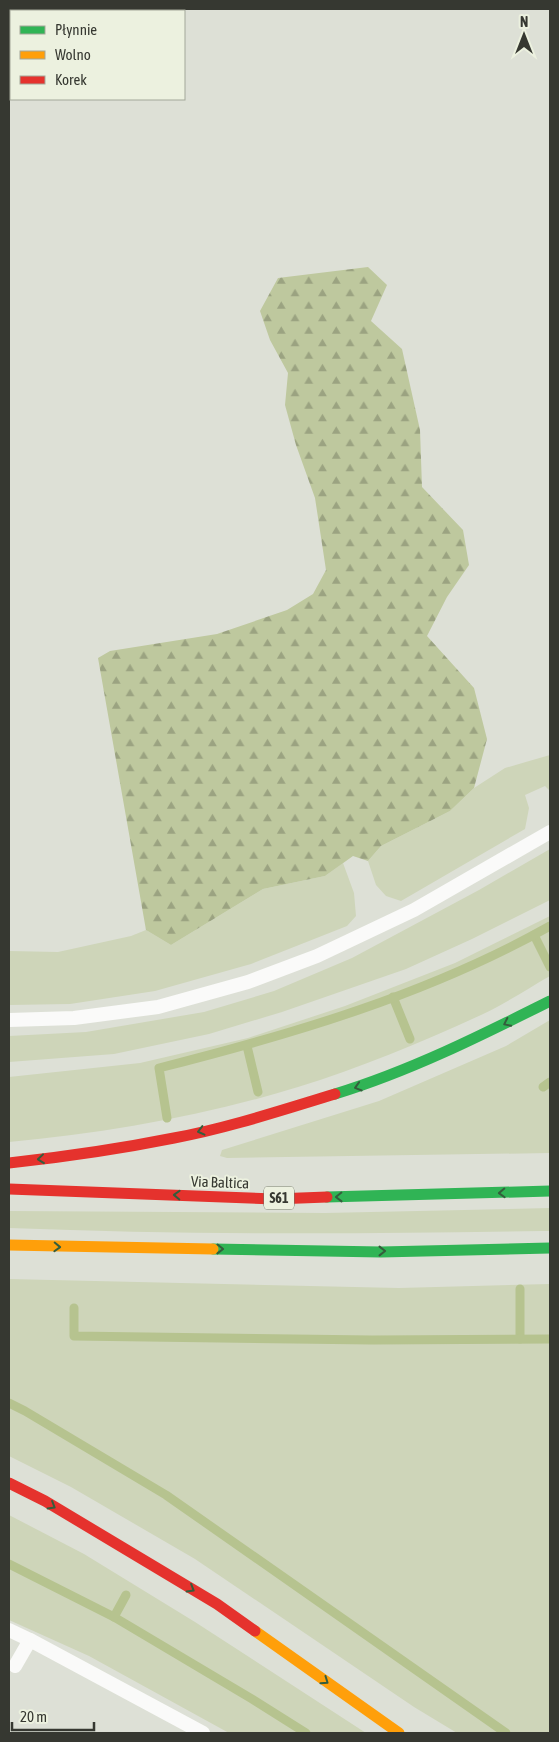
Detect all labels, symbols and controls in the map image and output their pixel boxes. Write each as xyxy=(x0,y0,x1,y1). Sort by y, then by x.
legend xyxy=(10,10,185,100)
north arrow xyxy=(499,10,549,60)
text: N xyxy=(520,14,528,30)
text: Płynnie xyxy=(55,21,97,38)
text: Wolno xyxy=(55,46,91,63)
text: Korek xyxy=(55,71,87,88)
one-way arrow xyxy=(503,1017,512,1027)
one-way arrow xyxy=(354,1082,362,1092)
one-way arrow xyxy=(197,1125,206,1136)
one-way arrow xyxy=(37,1153,45,1164)
street label: Via Baltica xyxy=(191,1172,249,1192)
road number: S61 xyxy=(264,1186,294,1210)
one-way arrow xyxy=(497,1188,505,1198)
one-way arrow xyxy=(172,1190,180,1200)
one-way arrow xyxy=(335,1192,342,1202)
one-way arrow xyxy=(54,1242,62,1252)
one-way arrow xyxy=(216,1244,224,1255)
one-way arrow xyxy=(379,1246,387,1256)
one-way arrow xyxy=(47,1499,56,1509)
one-way arrow xyxy=(186,1583,195,1593)
one-way arrow xyxy=(320,1675,329,1684)
scale bar xyxy=(12,1700,95,1732)
text: 20 m xyxy=(20,1708,47,1725)

